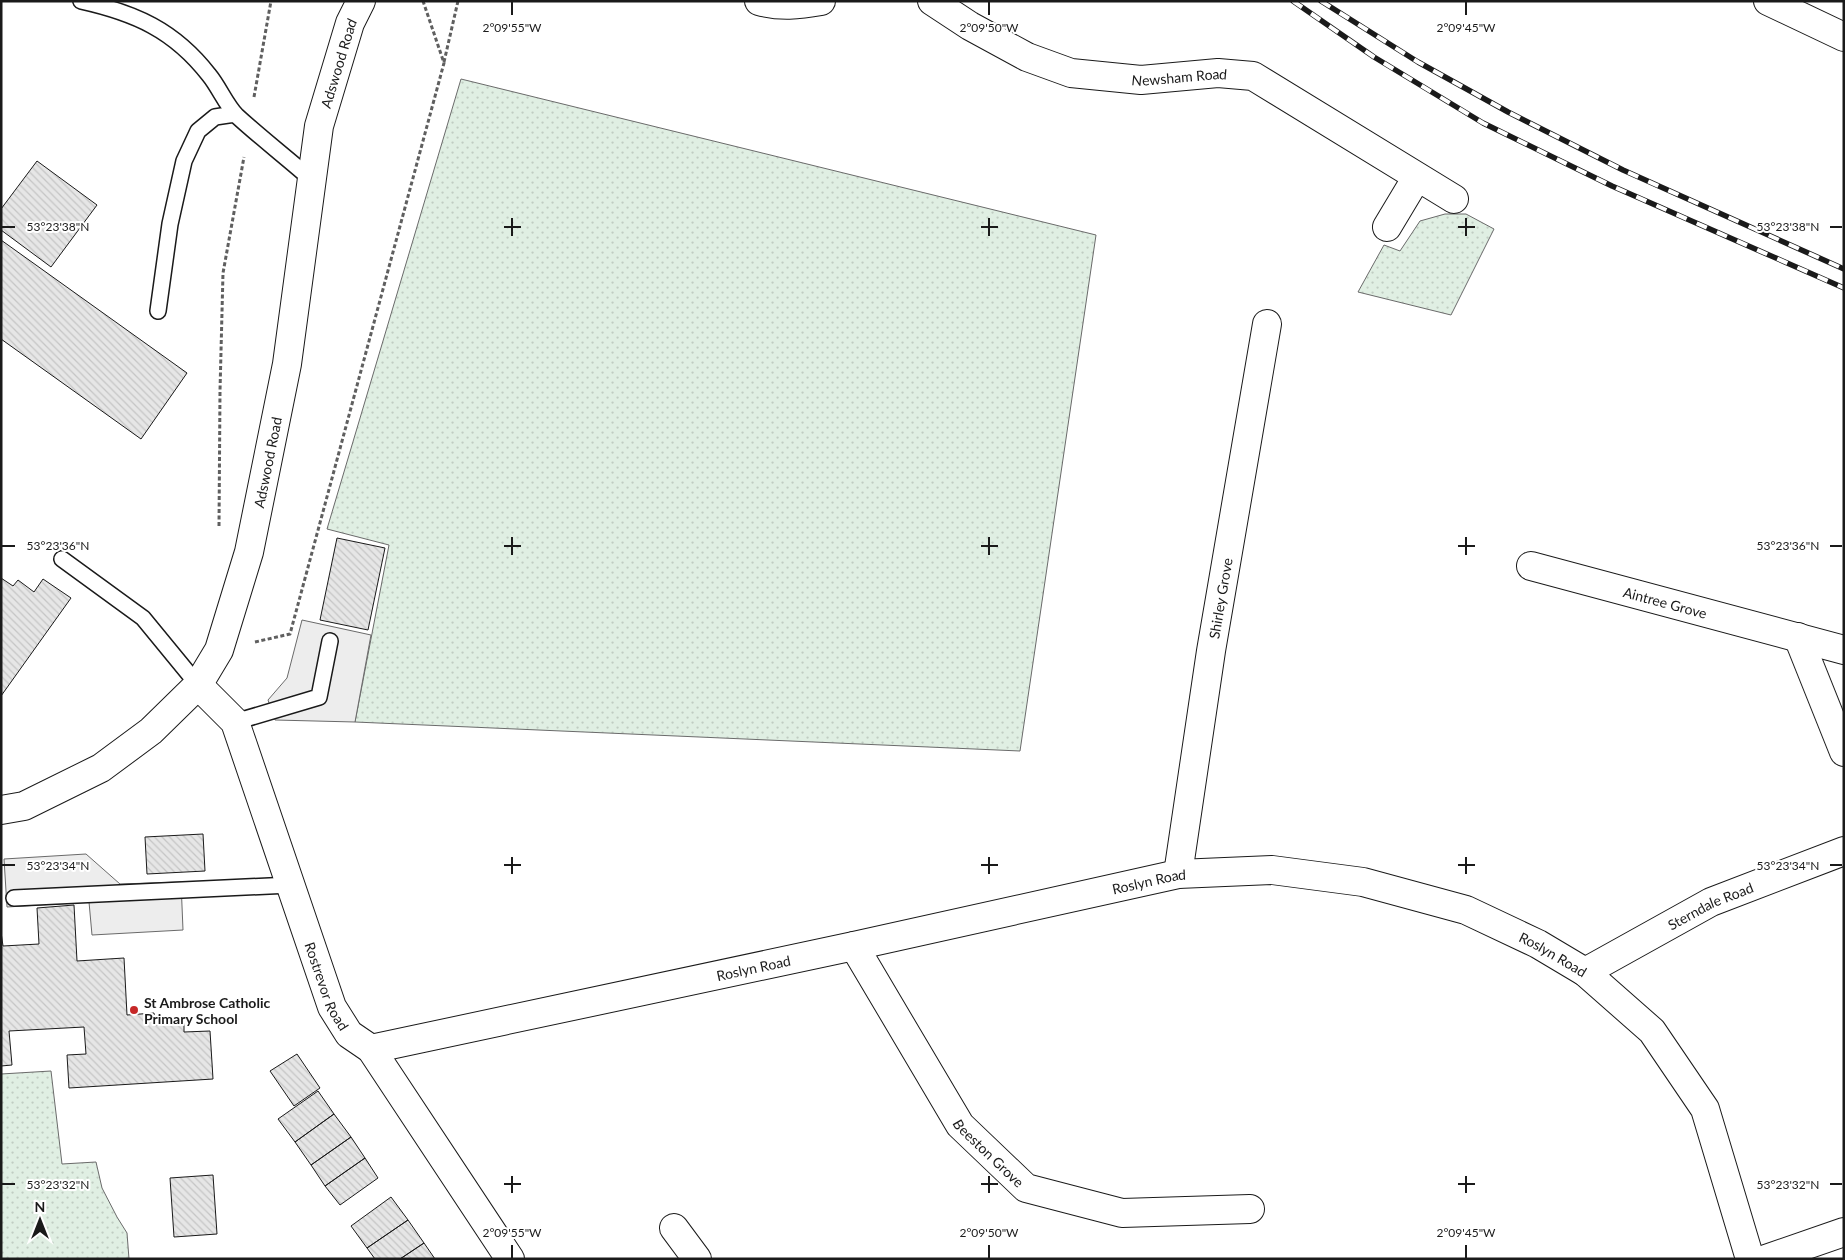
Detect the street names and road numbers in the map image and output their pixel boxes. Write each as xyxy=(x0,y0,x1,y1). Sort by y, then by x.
street label: Adswood Road xyxy=(316,15,360,110)
street label: Newsham Road xyxy=(1131,64,1228,89)
street label: Adswood Road xyxy=(250,415,285,509)
street label: Shirley Grove xyxy=(1205,556,1235,640)
street label: Aintree Grove xyxy=(1622,583,1709,621)
street label: Roslyn Road xyxy=(1110,865,1186,897)
street label: Sterndale Road xyxy=(1664,878,1755,933)
street label: Roslyn Road xyxy=(1517,928,1590,980)
street label: Rostrevor Road xyxy=(302,940,353,1033)
street label: Roslyn Road xyxy=(715,951,792,984)
street label: Beeston Grove xyxy=(950,1116,1028,1190)

